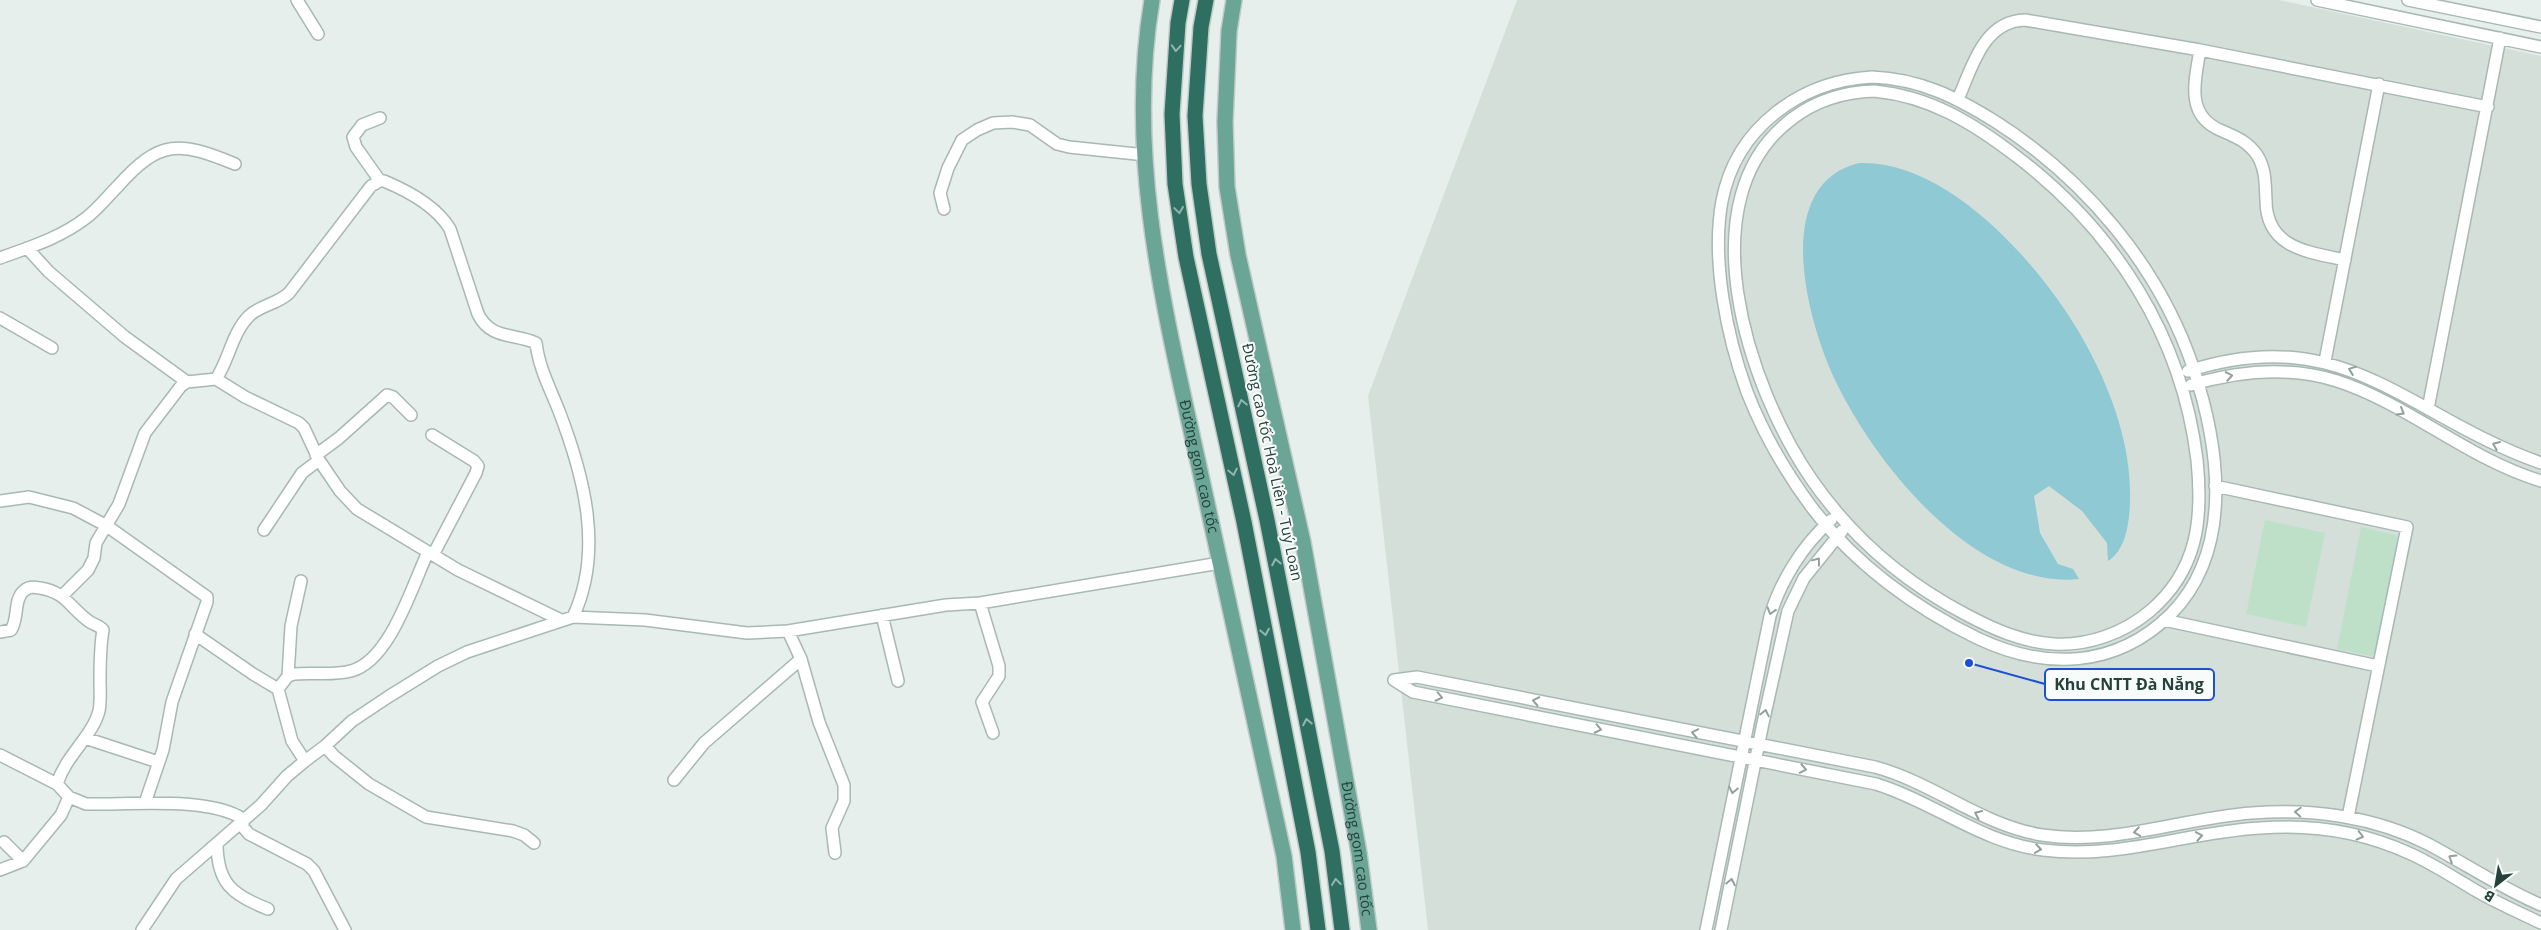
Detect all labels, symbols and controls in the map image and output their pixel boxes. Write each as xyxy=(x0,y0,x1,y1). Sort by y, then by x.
one-way arrow xyxy=(1171,45,1182,53)
one-way arrow xyxy=(1173,207,1184,215)
street label: Đường cao tốc Hoà Liên - Tuý Loan xyxy=(1238,341,1308,583)
one-way arrow xyxy=(2348,366,2357,376)
one-way arrow xyxy=(2225,371,2234,381)
street label: Đường gom cao tốc xyxy=(1175,398,1224,535)
one-way arrow xyxy=(1237,399,1248,408)
one-way arrow xyxy=(2396,405,2405,415)
one-way arrow xyxy=(2492,441,2500,451)
one-way arrow xyxy=(1227,468,1238,477)
one-way arrow xyxy=(1271,558,1281,567)
one-way arrow xyxy=(1811,558,1819,567)
one-way arrow xyxy=(1767,606,1777,615)
one-way arrow xyxy=(1260,627,1270,636)
callout: Khu CNTT Đà Nẵng xyxy=(2045,669,2214,700)
text: Khu CNTT Đà Nẵng xyxy=(2054,673,2204,695)
one-way arrow xyxy=(1434,691,1443,702)
one-way arrow xyxy=(1531,696,1540,706)
one-way arrow xyxy=(1759,708,1770,717)
one-way arrow xyxy=(1302,717,1312,726)
one-way arrow xyxy=(1594,724,1602,734)
one-way arrow xyxy=(1691,728,1700,738)
one-way arrow xyxy=(1799,764,1807,774)
street label: Đường gom cao tốc xyxy=(1337,779,1378,917)
one-way arrow xyxy=(1729,786,1739,795)
one-way arrow xyxy=(2294,806,2302,817)
one-way arrow xyxy=(1974,810,1983,820)
one-way arrow xyxy=(2133,826,2141,836)
one-way arrow xyxy=(2355,831,2363,841)
one-way arrow xyxy=(2194,832,2203,842)
one-way arrow xyxy=(2033,844,2042,854)
one-way arrow xyxy=(2448,854,2457,864)
north arrow xyxy=(2471,860,2521,910)
one-way arrow xyxy=(1331,877,1342,885)
one-way arrow xyxy=(1725,878,1735,887)
text: B xyxy=(2480,886,2498,907)

